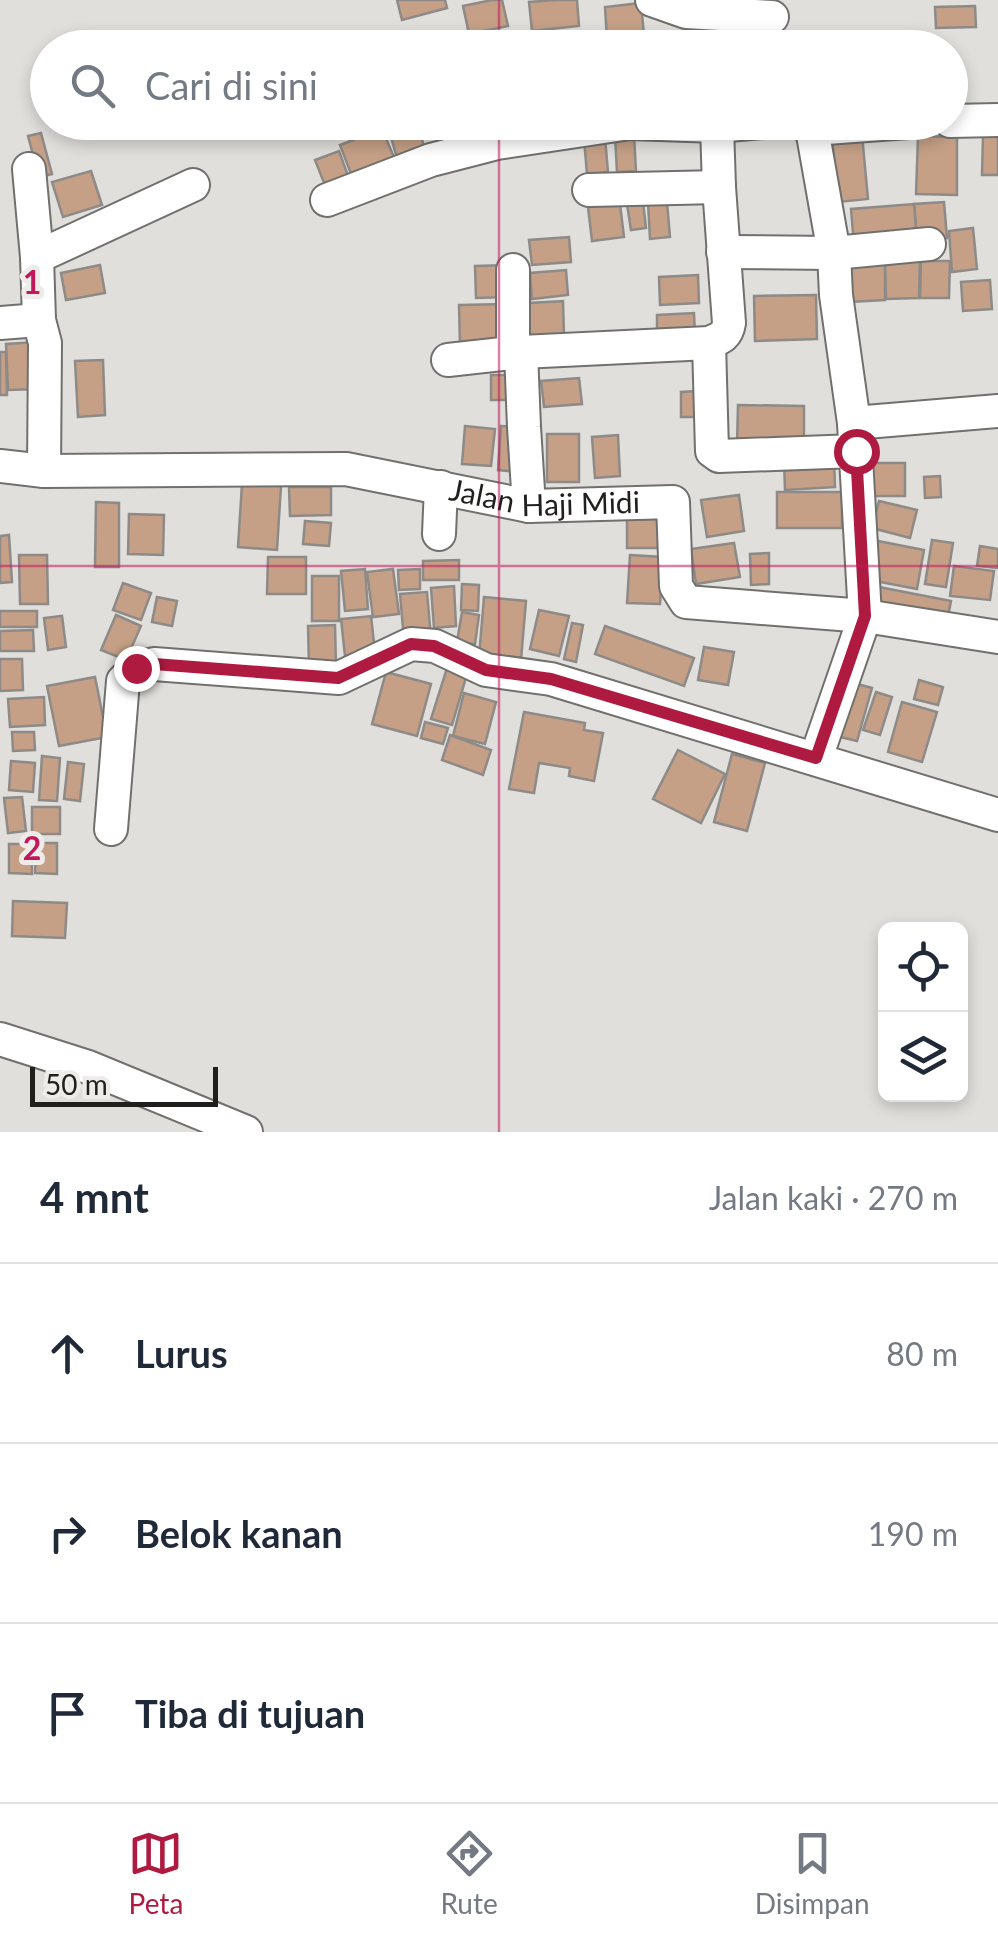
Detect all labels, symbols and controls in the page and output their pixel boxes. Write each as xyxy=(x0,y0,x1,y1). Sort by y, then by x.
search box xyxy=(30,30,968,140)
icon: search xyxy=(65,58,120,113)
text: Cari di sini xyxy=(145,62,318,108)
text: 1 xyxy=(23,262,41,301)
route start xyxy=(834,429,880,475)
street label: Jalan Haji Midi xyxy=(447,470,640,522)
route end xyxy=(114,646,160,692)
text: 2 xyxy=(23,828,41,867)
map controls xyxy=(878,922,968,1102)
button: locate xyxy=(878,922,968,1012)
button: layers xyxy=(878,1012,968,1102)
scale bar xyxy=(30,1062,218,1106)
text: 50 m xyxy=(45,1067,108,1101)
text: 4 mnt xyxy=(40,1172,149,1222)
text: Jalan kaki · 270 m xyxy=(709,1178,958,1217)
icon: ahead xyxy=(40,1326,95,1381)
text: Lurus xyxy=(135,1330,228,1376)
text: 80 m xyxy=(886,1334,958,1373)
icon: right xyxy=(40,1506,95,1561)
text: Belok kanan xyxy=(135,1510,343,1556)
text: 190 m xyxy=(868,1514,958,1553)
icon: arrive xyxy=(40,1686,95,1741)
text: Tiba di tujuan xyxy=(135,1690,365,1736)
tab: Peta xyxy=(128,1826,183,1920)
tab: Rute xyxy=(440,1826,498,1920)
tab: Disimpan xyxy=(755,1826,870,1920)

